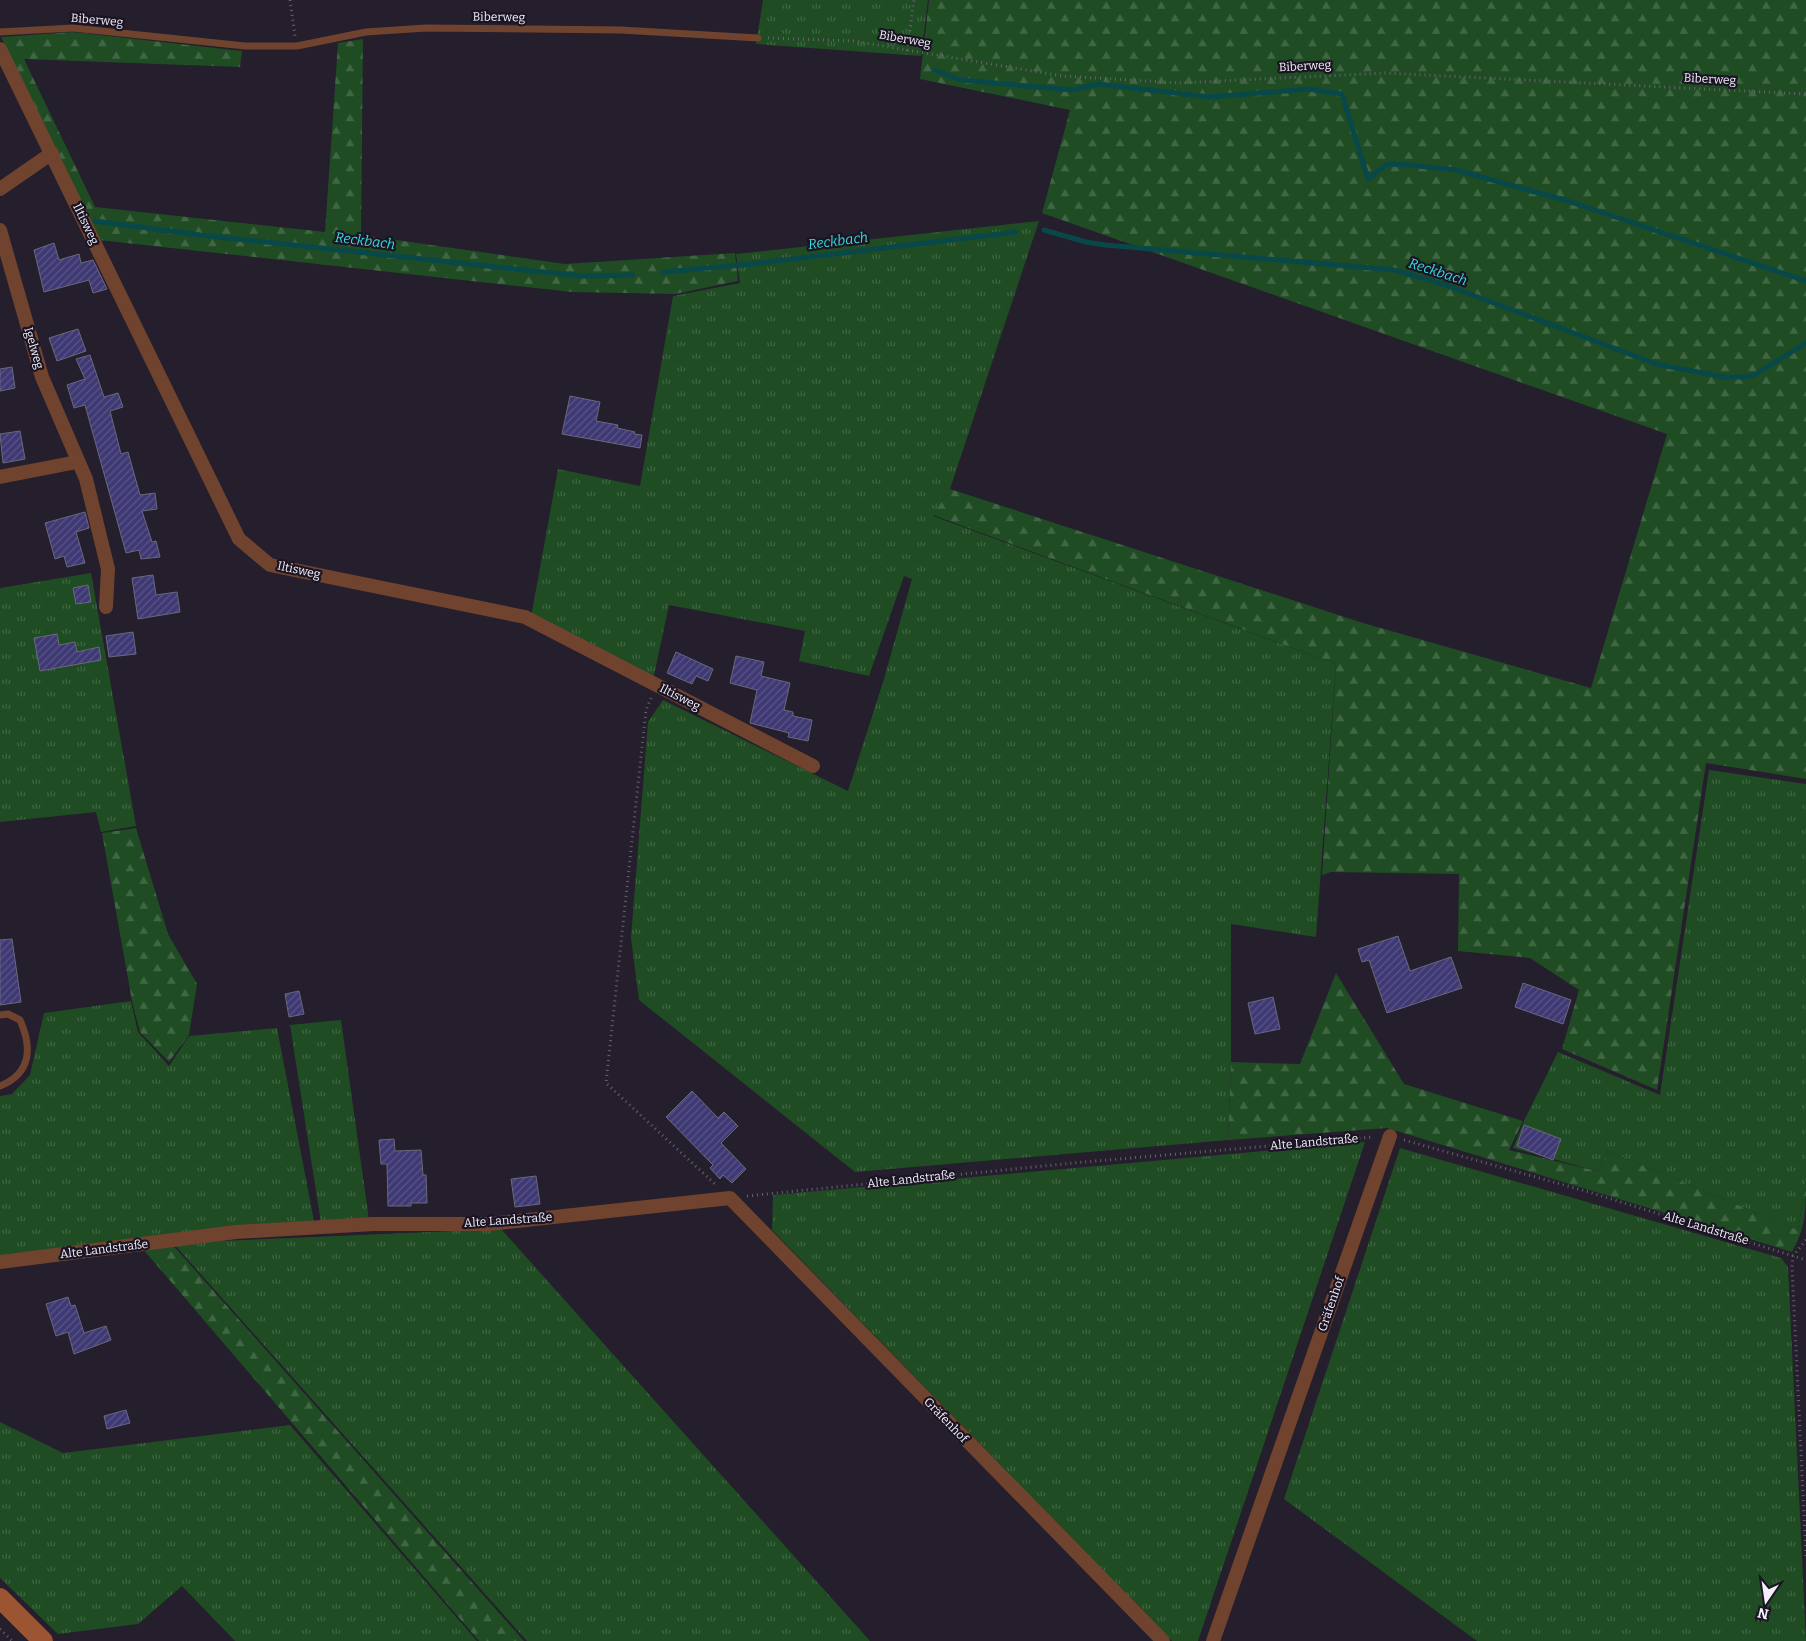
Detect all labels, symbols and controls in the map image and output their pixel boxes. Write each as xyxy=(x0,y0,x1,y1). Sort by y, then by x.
street label: Biberweg xyxy=(473,10,526,24)
street label: Biberweg xyxy=(70,11,124,29)
street label: Biberweg xyxy=(878,28,932,51)
street label: Biberweg xyxy=(1278,58,1332,74)
street label: Biberweg xyxy=(1683,71,1737,87)
street label: Iltisweg xyxy=(70,201,102,247)
water label: Reckbach xyxy=(334,229,396,253)
water label: Reckbach xyxy=(807,229,869,253)
water label: Reckbach xyxy=(1407,255,1469,289)
street label: Igelweg xyxy=(21,325,47,371)
street label: Iltisweg xyxy=(276,559,322,581)
street label: Iltisweg xyxy=(657,681,703,713)
street label: Alte Landstraße xyxy=(1269,1131,1359,1153)
street label: Alte Landstraße xyxy=(866,1167,956,1191)
street label: Alte Landstraße xyxy=(1662,1208,1750,1248)
street label: Alte Landstraße xyxy=(463,1210,553,1230)
street label: Alte Landstraße xyxy=(59,1237,149,1261)
street label: Gräfenhof xyxy=(1315,1274,1347,1333)
street label: Gräfenhof xyxy=(921,1395,971,1446)
north arrow xyxy=(1741,1576,1791,1626)
text: N xyxy=(1756,1604,1770,1623)

